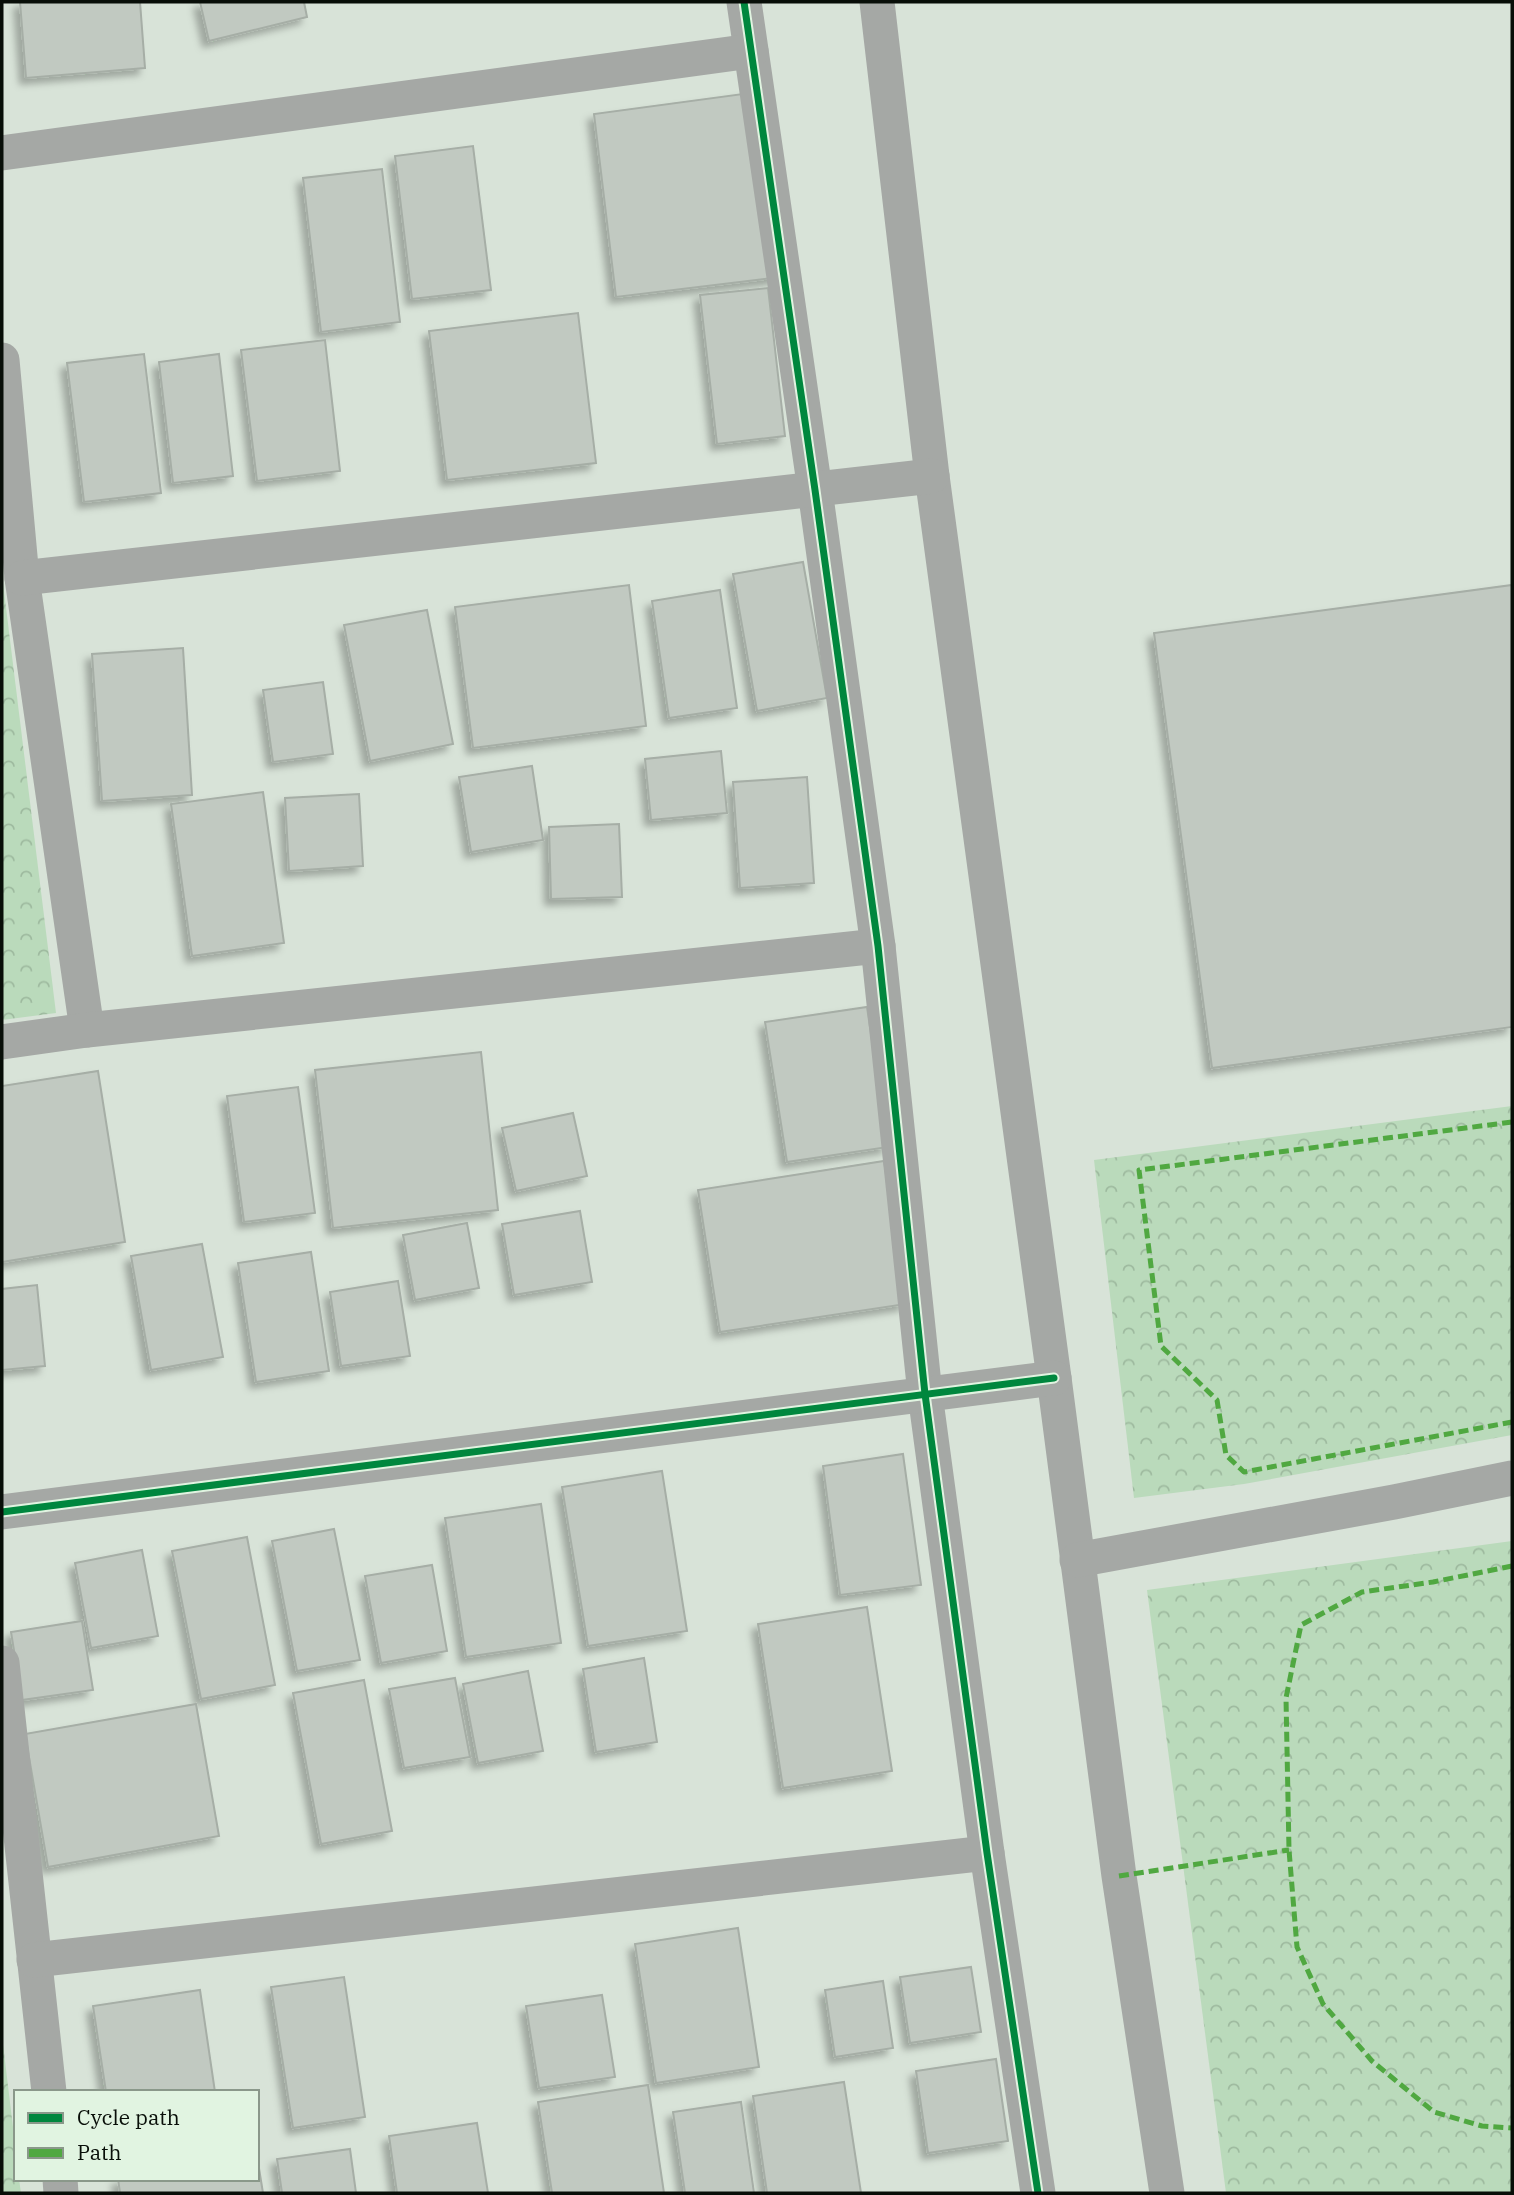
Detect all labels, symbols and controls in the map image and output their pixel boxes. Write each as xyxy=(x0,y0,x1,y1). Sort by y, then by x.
legend xyxy=(14,2090,259,2181)
text: Cycle path xyxy=(77,2103,180,2131)
text: Path xyxy=(77,2138,122,2166)

